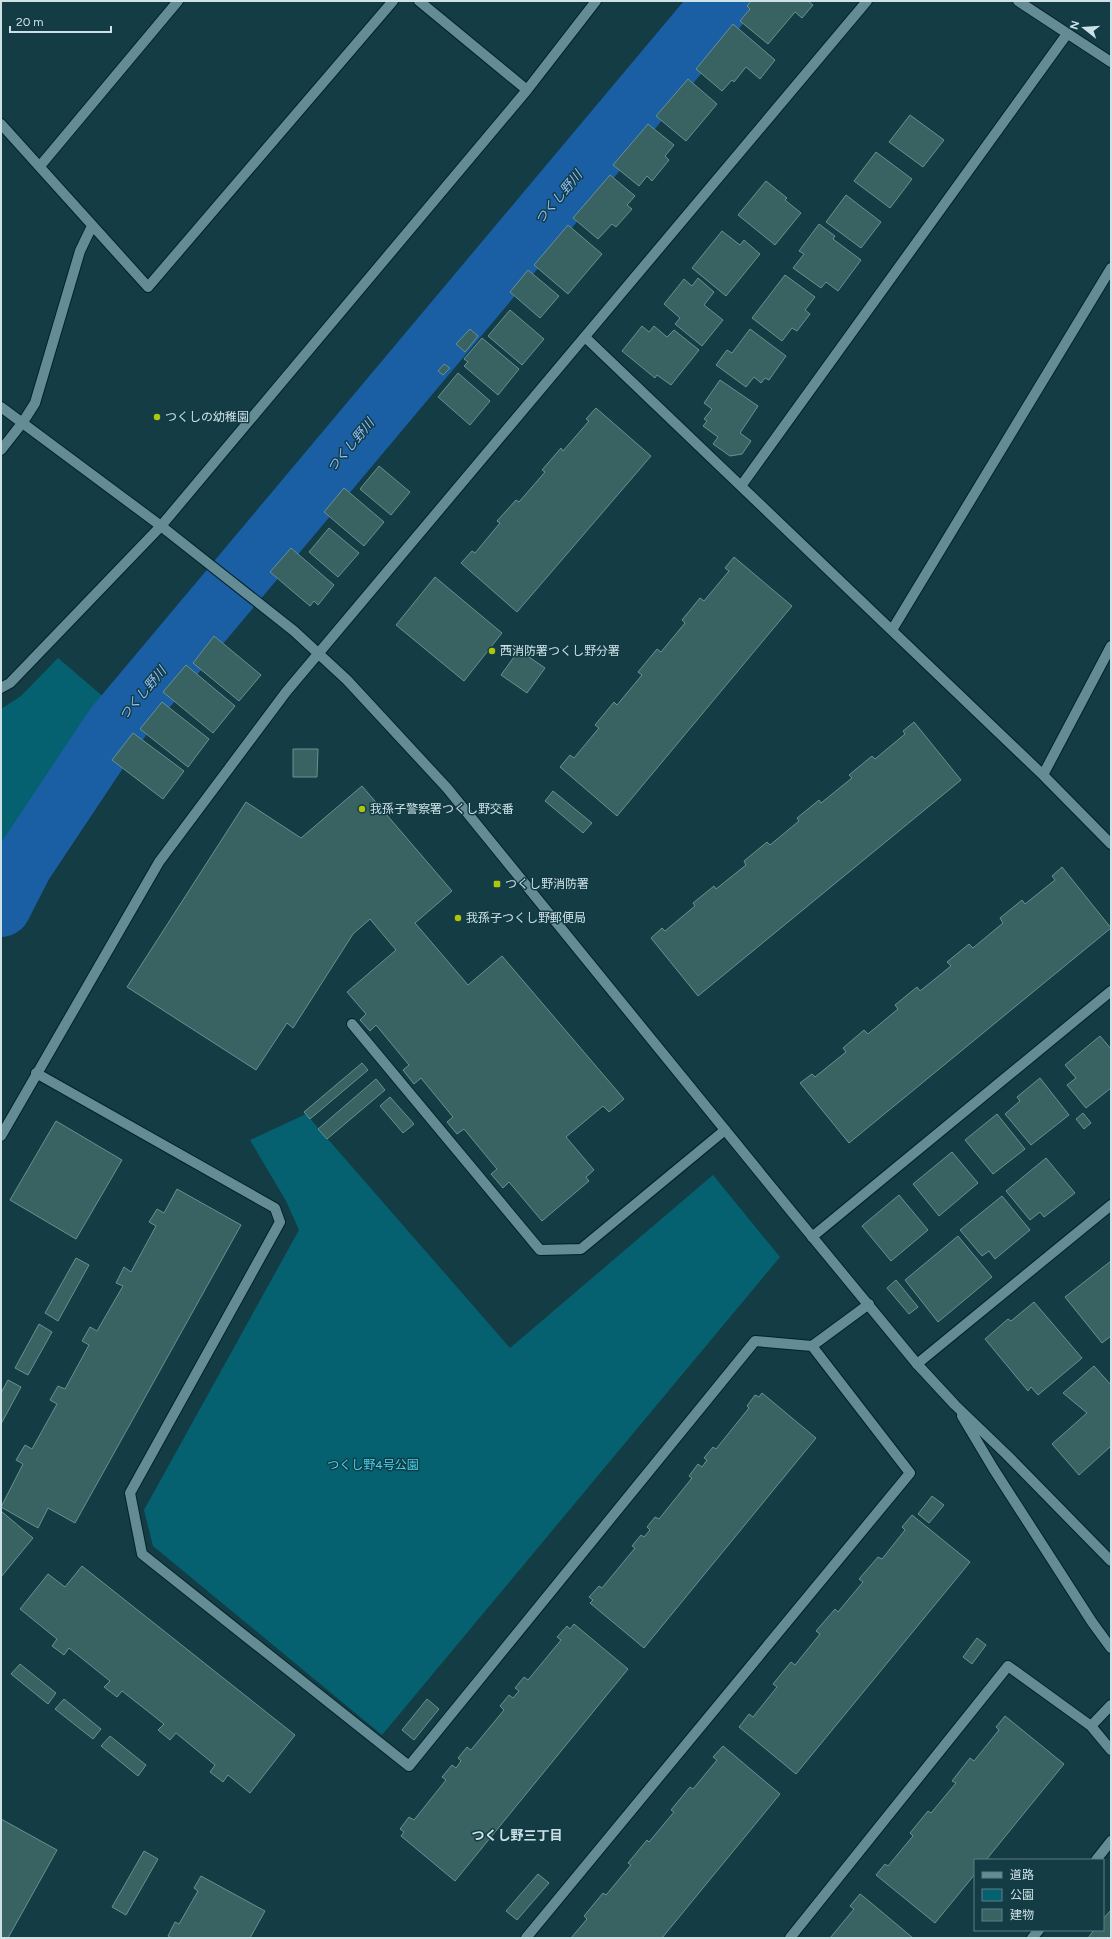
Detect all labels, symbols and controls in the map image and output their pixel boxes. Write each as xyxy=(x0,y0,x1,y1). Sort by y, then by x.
scale bar xyxy=(10,8,111,34)
north arrow xyxy=(1064,8,1104,48)
text: 20 m xyxy=(16,15,44,29)
text: N xyxy=(1067,19,1082,31)
water label: つくし野川 xyxy=(532,166,586,227)
place label: つくしの幼稚園 xyxy=(165,410,249,424)
marker: つくしの幼稚園 xyxy=(152,412,162,422)
water label: つくし野川 xyxy=(324,414,378,475)
place label: 西消防署つくし野分署 xyxy=(500,644,620,658)
marker: 西消防署つくし野分署 xyxy=(487,646,497,656)
water label: つくし野川 xyxy=(116,662,170,723)
place label: 我孫子警察署つくし野交番 xyxy=(370,802,514,816)
marker: 我孫子警察署つくし野交番 xyxy=(357,804,367,814)
place label: つくし野消防署 xyxy=(505,877,589,891)
marker: つくし野消防署 xyxy=(492,879,502,889)
place label: 我孫子つくし野郵便局 xyxy=(466,911,586,925)
marker: 我孫子つくし野郵便局 xyxy=(453,913,463,923)
park label: つくし野4号公園 xyxy=(327,1458,419,1472)
district label: つくし野三丁目 xyxy=(471,1828,563,1843)
legend xyxy=(974,1859,1104,1931)
text: 道路 xyxy=(1010,1868,1034,1882)
text: 公園 xyxy=(1010,1888,1034,1902)
text: 建物 xyxy=(1010,1908,1034,1922)

